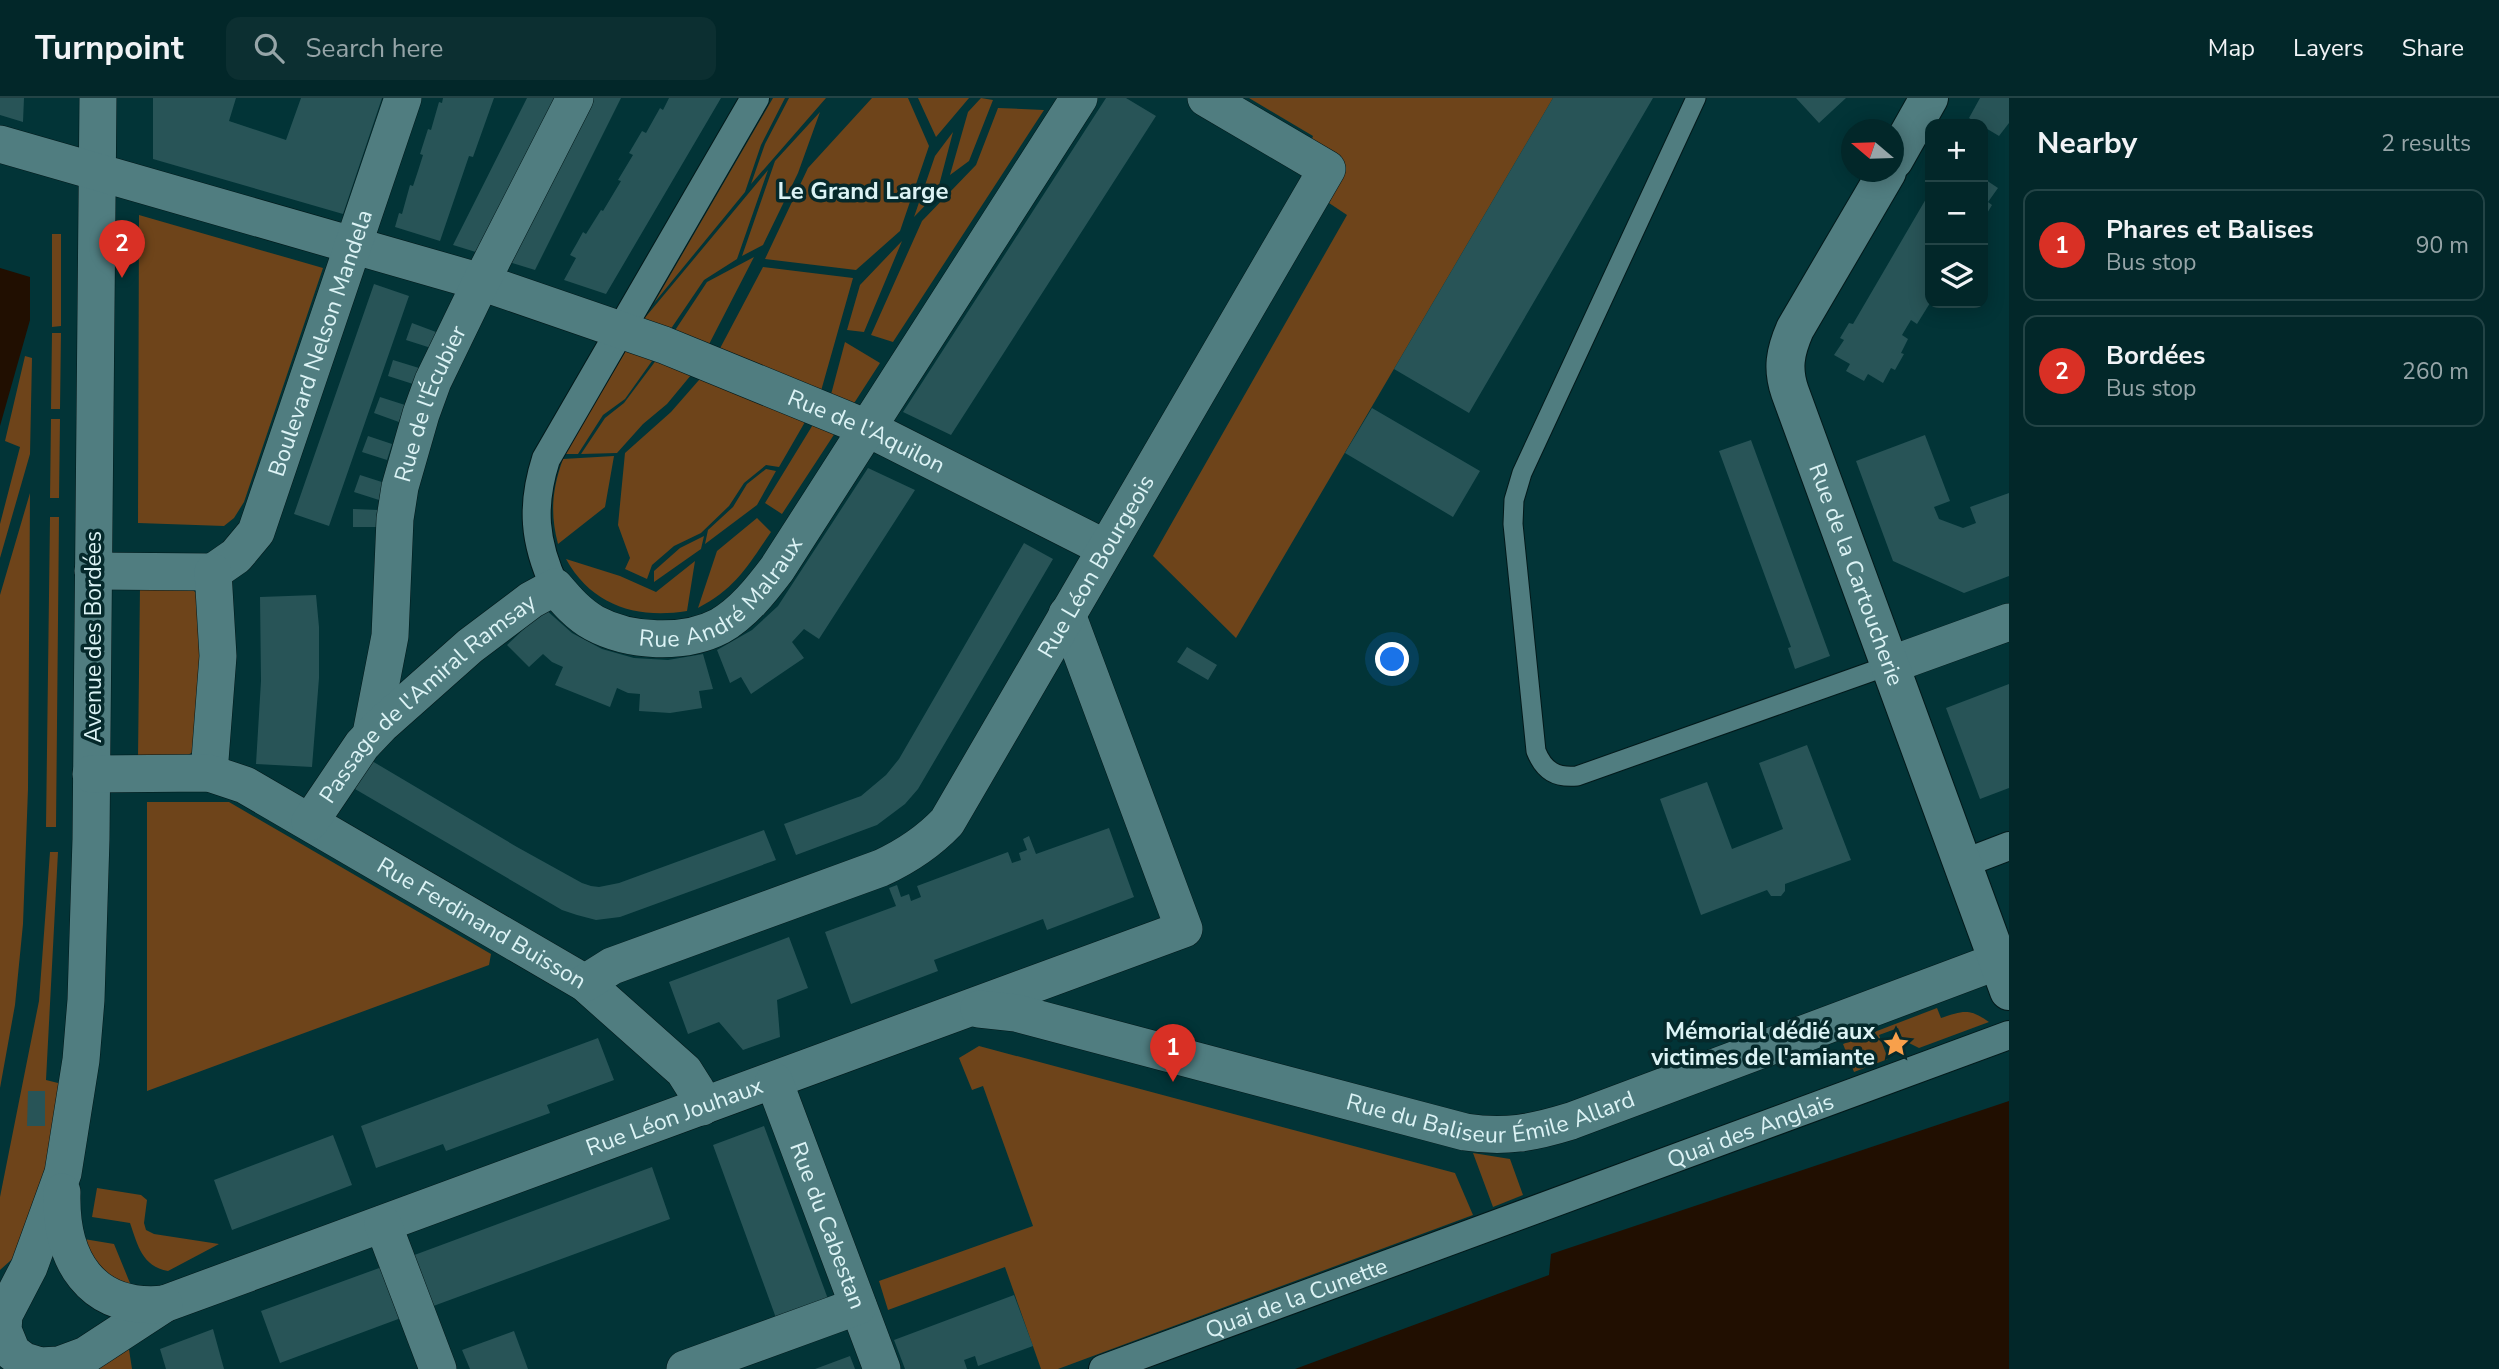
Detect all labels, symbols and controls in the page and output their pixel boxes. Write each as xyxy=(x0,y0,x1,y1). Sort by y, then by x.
search box xyxy=(226,17,716,80)
text: Turnpoint xyxy=(35,26,184,71)
icon: search xyxy=(250,29,288,67)
text: Search here xyxy=(306,31,443,66)
text: Map xyxy=(2208,32,2255,64)
text: Layers xyxy=(2293,32,2364,64)
text: Share xyxy=(2402,32,2464,64)
north arrow xyxy=(1841,119,1904,182)
map controls xyxy=(1925,119,1988,308)
button: + xyxy=(1925,119,1988,182)
text: Nearby xyxy=(2037,123,2137,164)
text: 2 results xyxy=(2381,128,2471,159)
district label: Le Grand Large xyxy=(777,175,949,207)
button: − xyxy=(1925,182,1988,245)
street label: Boulevard Nelson Mandela xyxy=(261,205,380,480)
text: Phares et Balises xyxy=(2106,212,2314,247)
pin: 2 xyxy=(99,220,145,278)
text: 1 xyxy=(2055,230,2069,261)
text: 90 m xyxy=(2416,230,2469,261)
button: layers xyxy=(1925,245,1988,308)
text: Bus stop xyxy=(2106,247,2197,278)
street label: Rue de l'Écubier xyxy=(387,320,474,486)
text: Bordées xyxy=(2106,338,2205,373)
text: 2 xyxy=(2055,356,2069,387)
text: 260 m xyxy=(2402,356,2469,387)
text: Bus stop xyxy=(2106,373,2197,404)
street label: Rue de l'Aquilon xyxy=(783,382,950,481)
street label: Rue de la Cartoucherie xyxy=(1801,459,1911,690)
street label: Rue Léon Bourgeois xyxy=(1031,469,1162,664)
street label: Avenue des Bordées xyxy=(78,531,109,743)
street label: Rue André Malraux xyxy=(638,531,810,655)
street label: Passage de l'Amiral Ramsay xyxy=(312,587,542,809)
your location xyxy=(1375,642,1409,676)
street label: Rue Ferdinand Buisson xyxy=(371,850,592,996)
place label: Mémorial dédié aux victimes de l'amiante xyxy=(1650,1016,1875,1073)
pin: 1 xyxy=(1150,1024,1196,1082)
place icon: Mémorial dédié aux victimes de l'amiante xyxy=(1881,1029,1911,1059)
street label: Rue Léon Jouhaux xyxy=(582,1070,767,1164)
street label: Rue du Baliseur Émile Allard xyxy=(1342,1080,1638,1112)
text: Rue du Baliseur Émile Allard xyxy=(1343,1083,1639,1151)
street label: Quai des Anglais xyxy=(1663,1086,1838,1176)
street label: Rue du Cabestan xyxy=(782,1138,873,1313)
street label: Quai de la Cunette xyxy=(1201,1250,1392,1346)

